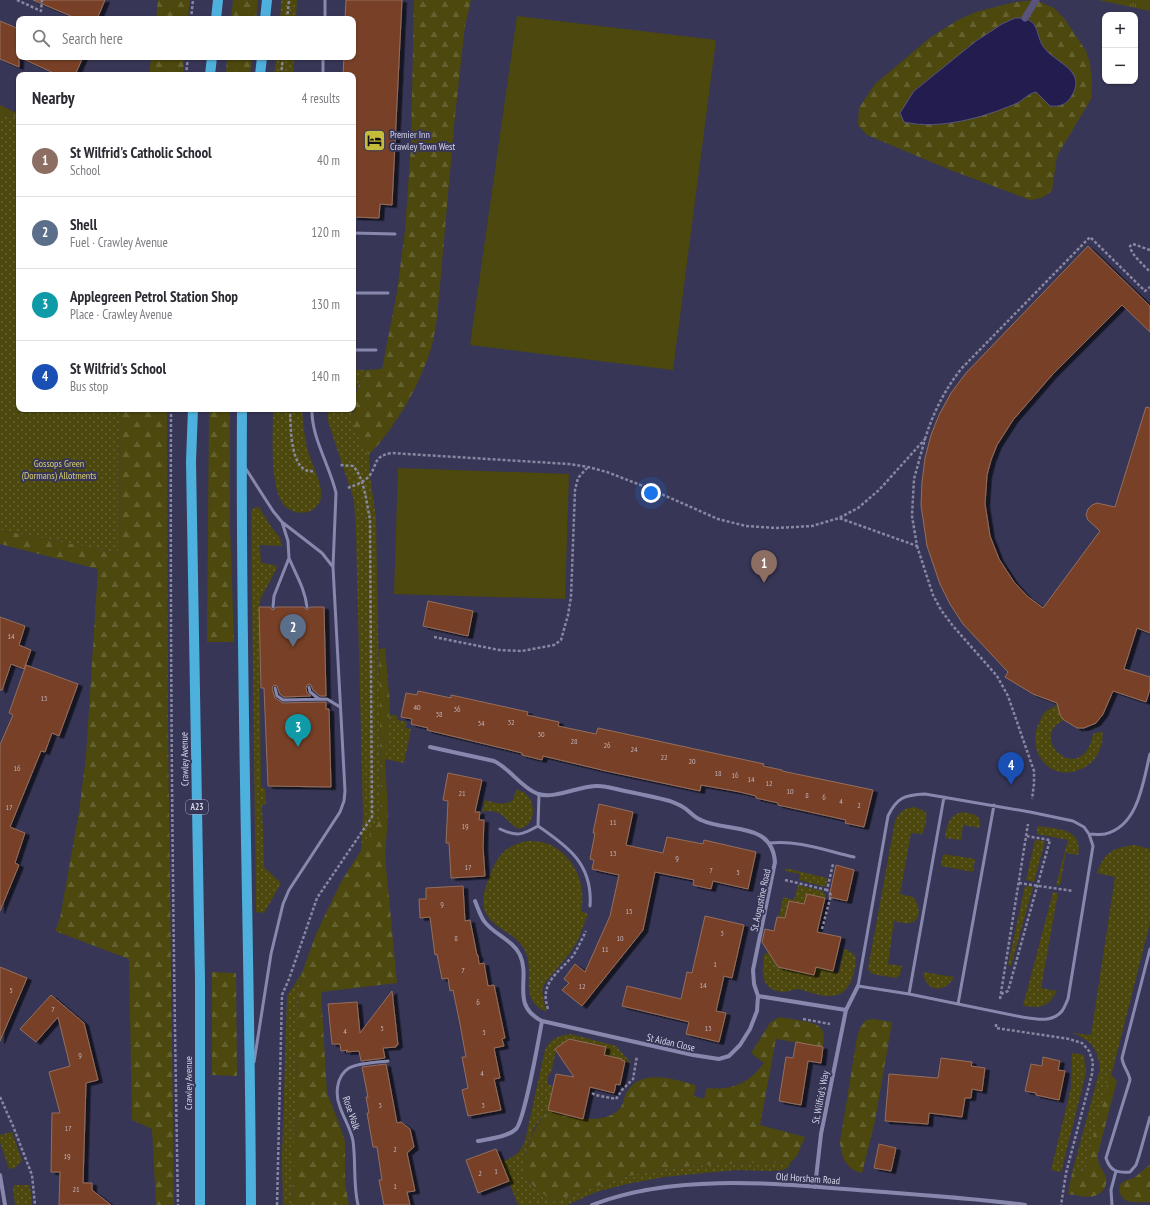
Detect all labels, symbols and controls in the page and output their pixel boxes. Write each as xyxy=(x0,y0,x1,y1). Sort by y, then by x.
map controls xyxy=(1102,12,1138,84)
button: + xyxy=(1102,12,1138,48)
search box xyxy=(16,16,356,60)
icon: search xyxy=(30,27,52,49)
text: Search here xyxy=(62,29,123,48)
button: − xyxy=(1102,48,1138,84)
text: Nearby xyxy=(32,87,75,109)
text: 4 results xyxy=(301,90,340,107)
hotel icon: Premier Inn Crawley Town West xyxy=(361,127,387,153)
place label: Premier Inn Crawley Town West xyxy=(390,128,455,153)
text: St Wilfrid's Catholic School xyxy=(70,143,212,162)
text: 1 xyxy=(42,152,48,169)
text: 40 m xyxy=(317,152,340,169)
text: School xyxy=(70,162,100,179)
text: Shell xyxy=(70,215,97,234)
text: 2 xyxy=(42,224,48,241)
text: 120 m xyxy=(311,224,340,241)
text: Fuel · Crawley Avenue xyxy=(70,234,168,251)
text: Applegreen Petrol Station Shop xyxy=(70,287,238,306)
text: 3 xyxy=(42,296,48,313)
text: 130 m xyxy=(311,296,340,313)
text: Place · Crawley Avenue xyxy=(70,306,172,323)
text: St Wilfrid's School xyxy=(70,359,166,378)
text: 4 xyxy=(42,368,48,385)
text: 140 m xyxy=(311,368,340,385)
text: Bus stop xyxy=(70,378,108,395)
park label: Gossops Green (Dormans) Allotments xyxy=(22,457,97,482)
your location xyxy=(641,483,661,503)
pin: 1 xyxy=(751,550,777,583)
pin: 2 xyxy=(280,614,306,647)
house number: 14 xyxy=(7,631,15,641)
house number: 15 xyxy=(40,693,48,703)
house number: 40 xyxy=(413,702,421,712)
house number: 36 xyxy=(453,704,461,714)
house number: 38 xyxy=(435,709,443,719)
pin: 3 xyxy=(285,714,311,747)
house number: 32 xyxy=(507,717,515,727)
house number: 34 xyxy=(477,718,485,728)
house number: 30 xyxy=(537,729,545,739)
street label: Crawley Avenue xyxy=(178,732,191,786)
house number: 28 xyxy=(570,736,578,746)
house number: 26 xyxy=(603,740,611,750)
house number: 24 xyxy=(630,744,638,754)
house number: 22 xyxy=(660,752,668,762)
pin: 4 xyxy=(998,752,1024,785)
house number: 20 xyxy=(688,756,696,766)
house number: 16 xyxy=(13,763,21,773)
house number: 18 xyxy=(714,768,722,778)
house number: 16 xyxy=(731,770,739,780)
house number: 14 xyxy=(747,774,755,784)
house number: 12 xyxy=(765,778,773,788)
house number: 10 xyxy=(786,786,794,796)
house number: 21 xyxy=(458,788,466,798)
house number: 8 xyxy=(805,790,809,800)
house number: 6 xyxy=(822,792,826,802)
house number: 4 xyxy=(839,796,843,806)
road number: A23 xyxy=(186,800,208,814)
house number: 2 xyxy=(857,800,861,810)
house number: 17 xyxy=(5,802,13,812)
house number: 11 xyxy=(609,817,617,827)
house number: 19 xyxy=(461,821,469,831)
house number: 13 xyxy=(609,848,617,858)
house number: 9 xyxy=(675,853,679,863)
house number: 17 xyxy=(464,862,472,872)
house number: 7 xyxy=(709,865,713,875)
house number: 5 xyxy=(736,867,740,877)
street label: St. Augustine Road xyxy=(748,868,773,933)
house number: 9 xyxy=(440,899,444,909)
house number: 15 xyxy=(625,906,633,916)
house number: 3 xyxy=(720,928,724,938)
house number: 8 xyxy=(454,933,458,943)
house number: 10 xyxy=(616,933,624,943)
house number: 11 xyxy=(601,944,609,954)
house number: 1 xyxy=(713,959,717,969)
house number: 7 xyxy=(461,965,465,975)
house number: 14 xyxy=(699,980,707,990)
house number: 12 xyxy=(578,981,586,991)
house number: 5 xyxy=(9,985,13,995)
house number: 6 xyxy=(476,997,480,1007)
house number: 7 xyxy=(51,1004,55,1014)
house number: 5 xyxy=(380,1023,384,1033)
house number: 13 xyxy=(704,1023,712,1033)
house number: 4 xyxy=(343,1026,347,1036)
house number: 5 xyxy=(482,1027,486,1037)
street label: St Aidan Close xyxy=(645,1031,696,1054)
house number: 9 xyxy=(78,1050,82,1060)
street label: Crawley Avenue xyxy=(182,1056,195,1110)
house number: 4 xyxy=(480,1068,484,1078)
street label: St. Wilfrid's Way xyxy=(809,1069,832,1125)
street label: Rose Walk xyxy=(340,1095,363,1132)
house number: 3 xyxy=(378,1100,382,1110)
house number: 3 xyxy=(481,1100,485,1110)
house number: 17 xyxy=(64,1123,72,1133)
house number: 2 xyxy=(393,1144,397,1154)
house number: 19 xyxy=(63,1151,71,1161)
house number: 1 xyxy=(494,1166,498,1176)
house number: 2 xyxy=(478,1168,482,1178)
street label: Old Horsham Road xyxy=(776,1170,840,1187)
house number: 1 xyxy=(393,1181,397,1191)
house number: 21 xyxy=(72,1184,80,1194)

